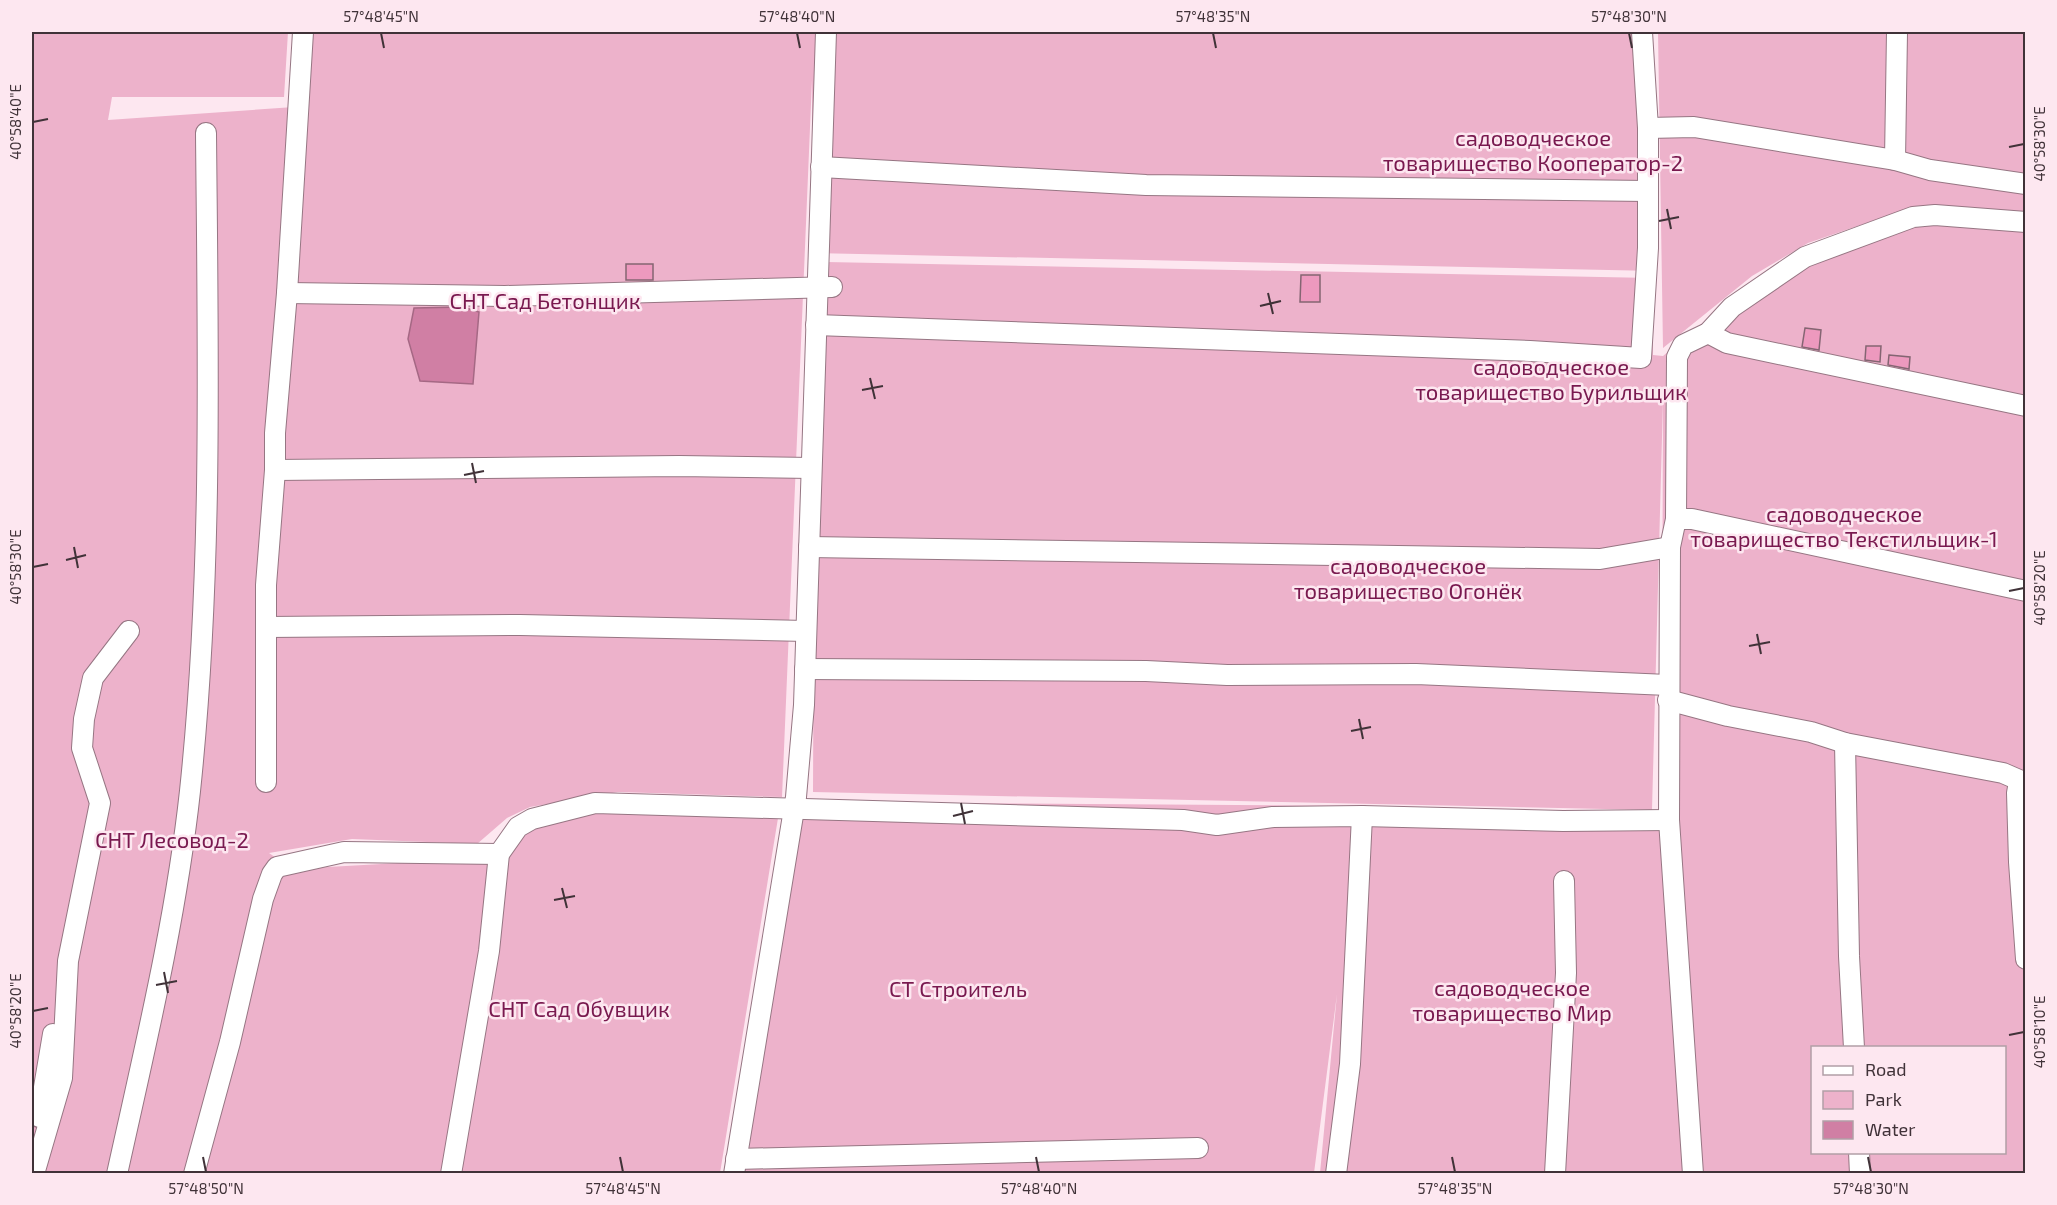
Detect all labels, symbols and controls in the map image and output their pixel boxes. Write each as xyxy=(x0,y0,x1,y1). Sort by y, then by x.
text: 57°48'45"N xyxy=(343,7,419,25)
text: 57°48'40"N xyxy=(759,7,835,25)
text: 57°48'35"N xyxy=(1176,7,1250,25)
text: 57°48'30"N xyxy=(1591,7,1667,25)
text: 40°58'40"E xyxy=(6,84,24,160)
text: 40°58'30"E xyxy=(2030,106,2048,182)
park label: садоводческое товарищество Кооператор-2 xyxy=(1383,124,1683,175)
park label: СНТ Сад Бетонщик xyxy=(449,287,641,313)
park label: садоводческое товарищество Бурильщик xyxy=(1415,353,1687,405)
park label: садоводческое товарищество Текстильщик-1 xyxy=(1690,500,1998,551)
text: 40°58'30"E xyxy=(6,529,24,605)
text: 40°58'20"E xyxy=(2030,550,2048,626)
park label: садоводческое товарищество Огонёк xyxy=(1294,552,1522,603)
park label: СНТ Лесовод-2 xyxy=(95,826,249,852)
text: 40°58'20"E xyxy=(6,973,24,1049)
park label: садоводческое товарищество Мир xyxy=(1412,974,1612,1025)
park label: СТ Строитель xyxy=(889,975,1027,1001)
park label: СНТ Сад Обувщик xyxy=(488,995,670,1022)
text: 40°58'10"E xyxy=(2030,996,2048,1068)
legend xyxy=(1811,1046,2006,1154)
text: Road xyxy=(1865,1058,1906,1080)
text: Park xyxy=(1865,1088,1902,1110)
text: Water xyxy=(1865,1118,1915,1140)
text: 57°48'50"N xyxy=(168,1179,244,1197)
text: 57°48'45"N xyxy=(585,1179,661,1197)
text: 57°48'40"N xyxy=(1001,1179,1077,1197)
text: 57°48'35"N xyxy=(1418,1179,1492,1197)
text: 57°48'30"N xyxy=(1833,1179,1909,1197)

